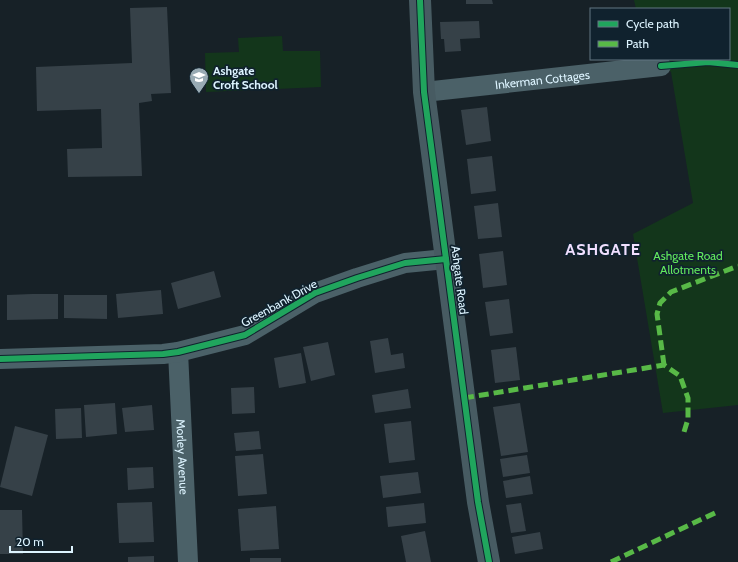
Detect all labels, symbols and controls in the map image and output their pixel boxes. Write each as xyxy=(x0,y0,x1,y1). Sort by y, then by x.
legend xyxy=(590,8,730,60)
text: Cycle path xyxy=(626,16,679,31)
text: Path xyxy=(626,36,649,51)
place label: Ashgate Croft School xyxy=(213,63,278,92)
school or university icon: Ashgate Croft School xyxy=(188,66,210,94)
street label: Inkerman Cottages xyxy=(494,66,590,92)
district label: ASHGATE xyxy=(565,240,641,259)
street label: Ashgate Road xyxy=(448,245,472,315)
park label: Ashgate Road Allotments xyxy=(653,248,723,277)
street label: Greenbank Drive xyxy=(238,276,320,330)
street label: Morley Avenue xyxy=(174,419,192,495)
scale bar xyxy=(10,528,72,554)
text: 20 m xyxy=(16,534,44,549)

